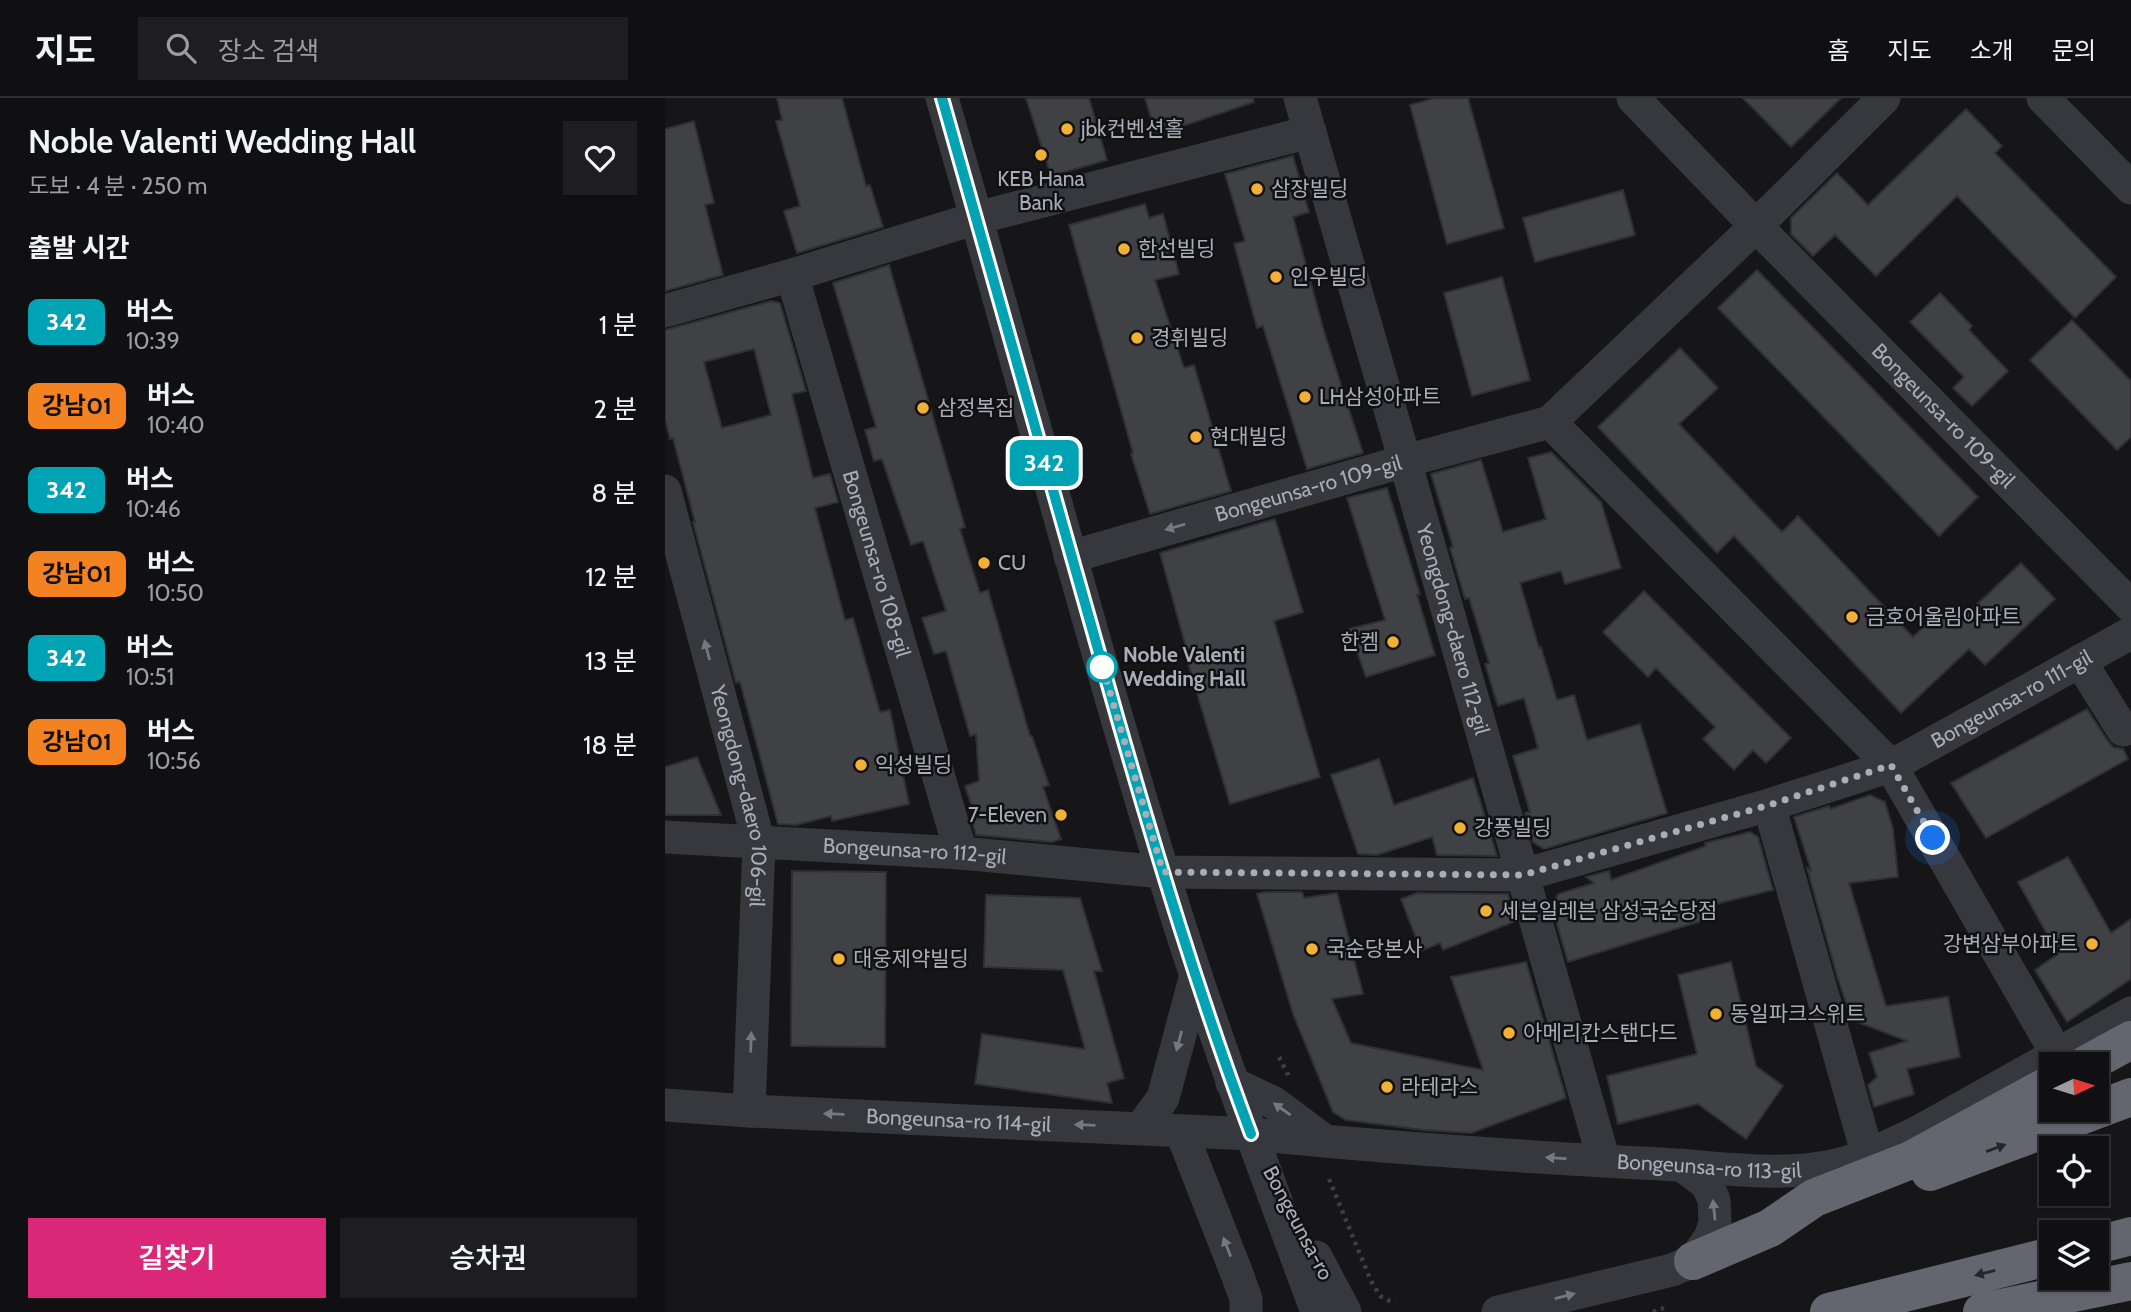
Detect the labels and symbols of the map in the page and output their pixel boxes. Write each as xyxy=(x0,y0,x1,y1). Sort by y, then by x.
place label: jbk컨벤션홀 xyxy=(1080,116,1184,142)
marker: jbk컨벤션홀 xyxy=(1059,121,1075,137)
marker: KEB Hana Bank xyxy=(1033,147,1049,163)
place label: KEB Hana Bank xyxy=(997,166,1085,215)
place label: 삼장빌딩 xyxy=(1271,176,1348,201)
marker: 삼장빌딩 xyxy=(1249,181,1265,197)
place label: 한선빌딩 xyxy=(1138,236,1215,261)
marker: 한선빌딩 xyxy=(1116,241,1132,257)
place label: 인우빌딩 xyxy=(1290,264,1367,289)
marker: 인우빌딩 xyxy=(1268,269,1284,285)
place label: 경휘빌딩 xyxy=(1151,325,1228,350)
marker: 경휘빌딩 xyxy=(1129,330,1145,346)
street label: Bongeunsa-ro 109-gil xyxy=(1867,338,2020,493)
place label: LH삼성아파트 xyxy=(1319,384,1441,409)
marker: LH삼성아파트 xyxy=(1297,389,1313,405)
place label: 삼정복집 xyxy=(937,395,1014,420)
marker: 삼정복집 xyxy=(915,400,931,416)
place label: 현대빌딩 xyxy=(1210,424,1287,449)
marker: 현대빌딩 xyxy=(1188,429,1204,445)
line badge: 342 xyxy=(1004,440,1084,486)
street label: Bongeunsa-ro 109-gil xyxy=(1212,450,1404,527)
street label: Bongeunsa-ro 108-gil xyxy=(838,467,916,660)
street label: Yeongdong-daero 112-gil xyxy=(1411,520,1495,738)
one-way arrow xyxy=(1164,522,1185,532)
place label: CU xyxy=(998,550,1026,575)
marker: CU xyxy=(976,555,992,571)
place label: 금호어울림아파트 xyxy=(1866,604,2021,629)
marker: 금호어울림아파트 xyxy=(1844,609,1860,625)
place label: 한켐 xyxy=(1340,629,1379,654)
marker: 한켐 xyxy=(1385,634,1401,650)
one-way arrow xyxy=(702,639,712,660)
place label: Noble Valenti Wedding Hall xyxy=(1123,642,1246,691)
street label: Bongeunsa-ro 111-gil xyxy=(1927,644,2096,753)
marker: Noble Valenti Wedding Hall xyxy=(1087,652,1117,682)
street label: Yeongdong-daero 106-gil xyxy=(705,681,772,908)
place label: 익성빌딩 xyxy=(875,752,952,777)
marker: 익성빌딩 xyxy=(853,757,869,773)
place label: 7-Eleven xyxy=(968,802,1047,827)
marker: 7-Eleven xyxy=(1053,807,1069,823)
place label: 강풍빌딩 xyxy=(1474,815,1551,840)
marker: 강풍빌딩 xyxy=(1452,820,1468,836)
your location xyxy=(1915,820,1950,855)
street label: Bongeunsa-ro 112-gil xyxy=(822,833,1008,869)
place label: 세븐일레븐 삼성국순당점 xyxy=(1500,898,1717,923)
marker: 세븐일레븐 삼성국순당점 xyxy=(1478,903,1494,919)
place label: 강변삼부아파트 xyxy=(1943,931,2078,956)
place label: 국순당본사 xyxy=(1326,936,1423,961)
marker: 강변삼부아파트 xyxy=(2084,936,2100,952)
marker: 국순당본사 xyxy=(1304,941,1320,957)
place label: 대웅제약빌딩 xyxy=(853,946,969,971)
marker: 대웅제약빌딩 xyxy=(831,951,847,967)
place label: 동일파크스위트 xyxy=(1730,1001,1865,1026)
marker: 동일파크스위트 xyxy=(1708,1006,1724,1022)
place label: 아메리칸스탠다드 xyxy=(1523,1020,1678,1045)
marker: 아메리칸스탠다드 xyxy=(1501,1025,1517,1041)
one-way arrow xyxy=(746,1031,757,1053)
one-way arrow xyxy=(1173,1031,1183,1052)
north arrow xyxy=(2039,1052,2109,1122)
place label: 라테라스 xyxy=(1401,1074,1478,1099)
marker: 라테라스 xyxy=(1379,1079,1395,1095)
one-way arrow xyxy=(1273,1102,1291,1116)
street label: Bongeunsa-ro 114-gil xyxy=(865,1103,1052,1137)
one-way arrow xyxy=(822,1109,844,1120)
one-way arrow xyxy=(1074,1120,1096,1131)
one-way arrow xyxy=(1985,1142,2006,1153)
street label: Bongeunsa-ro 113-gil xyxy=(1616,1149,1802,1183)
one-way arrow xyxy=(1545,1152,1567,1163)
street label: Bongeunsa-ro xyxy=(1258,1162,1339,1284)
one-way arrow xyxy=(1708,1199,1719,1221)
one-way arrow xyxy=(1221,1236,1232,1257)
one-way arrow xyxy=(1974,1268,1996,1279)
one-way arrow xyxy=(1554,1290,1576,1301)

